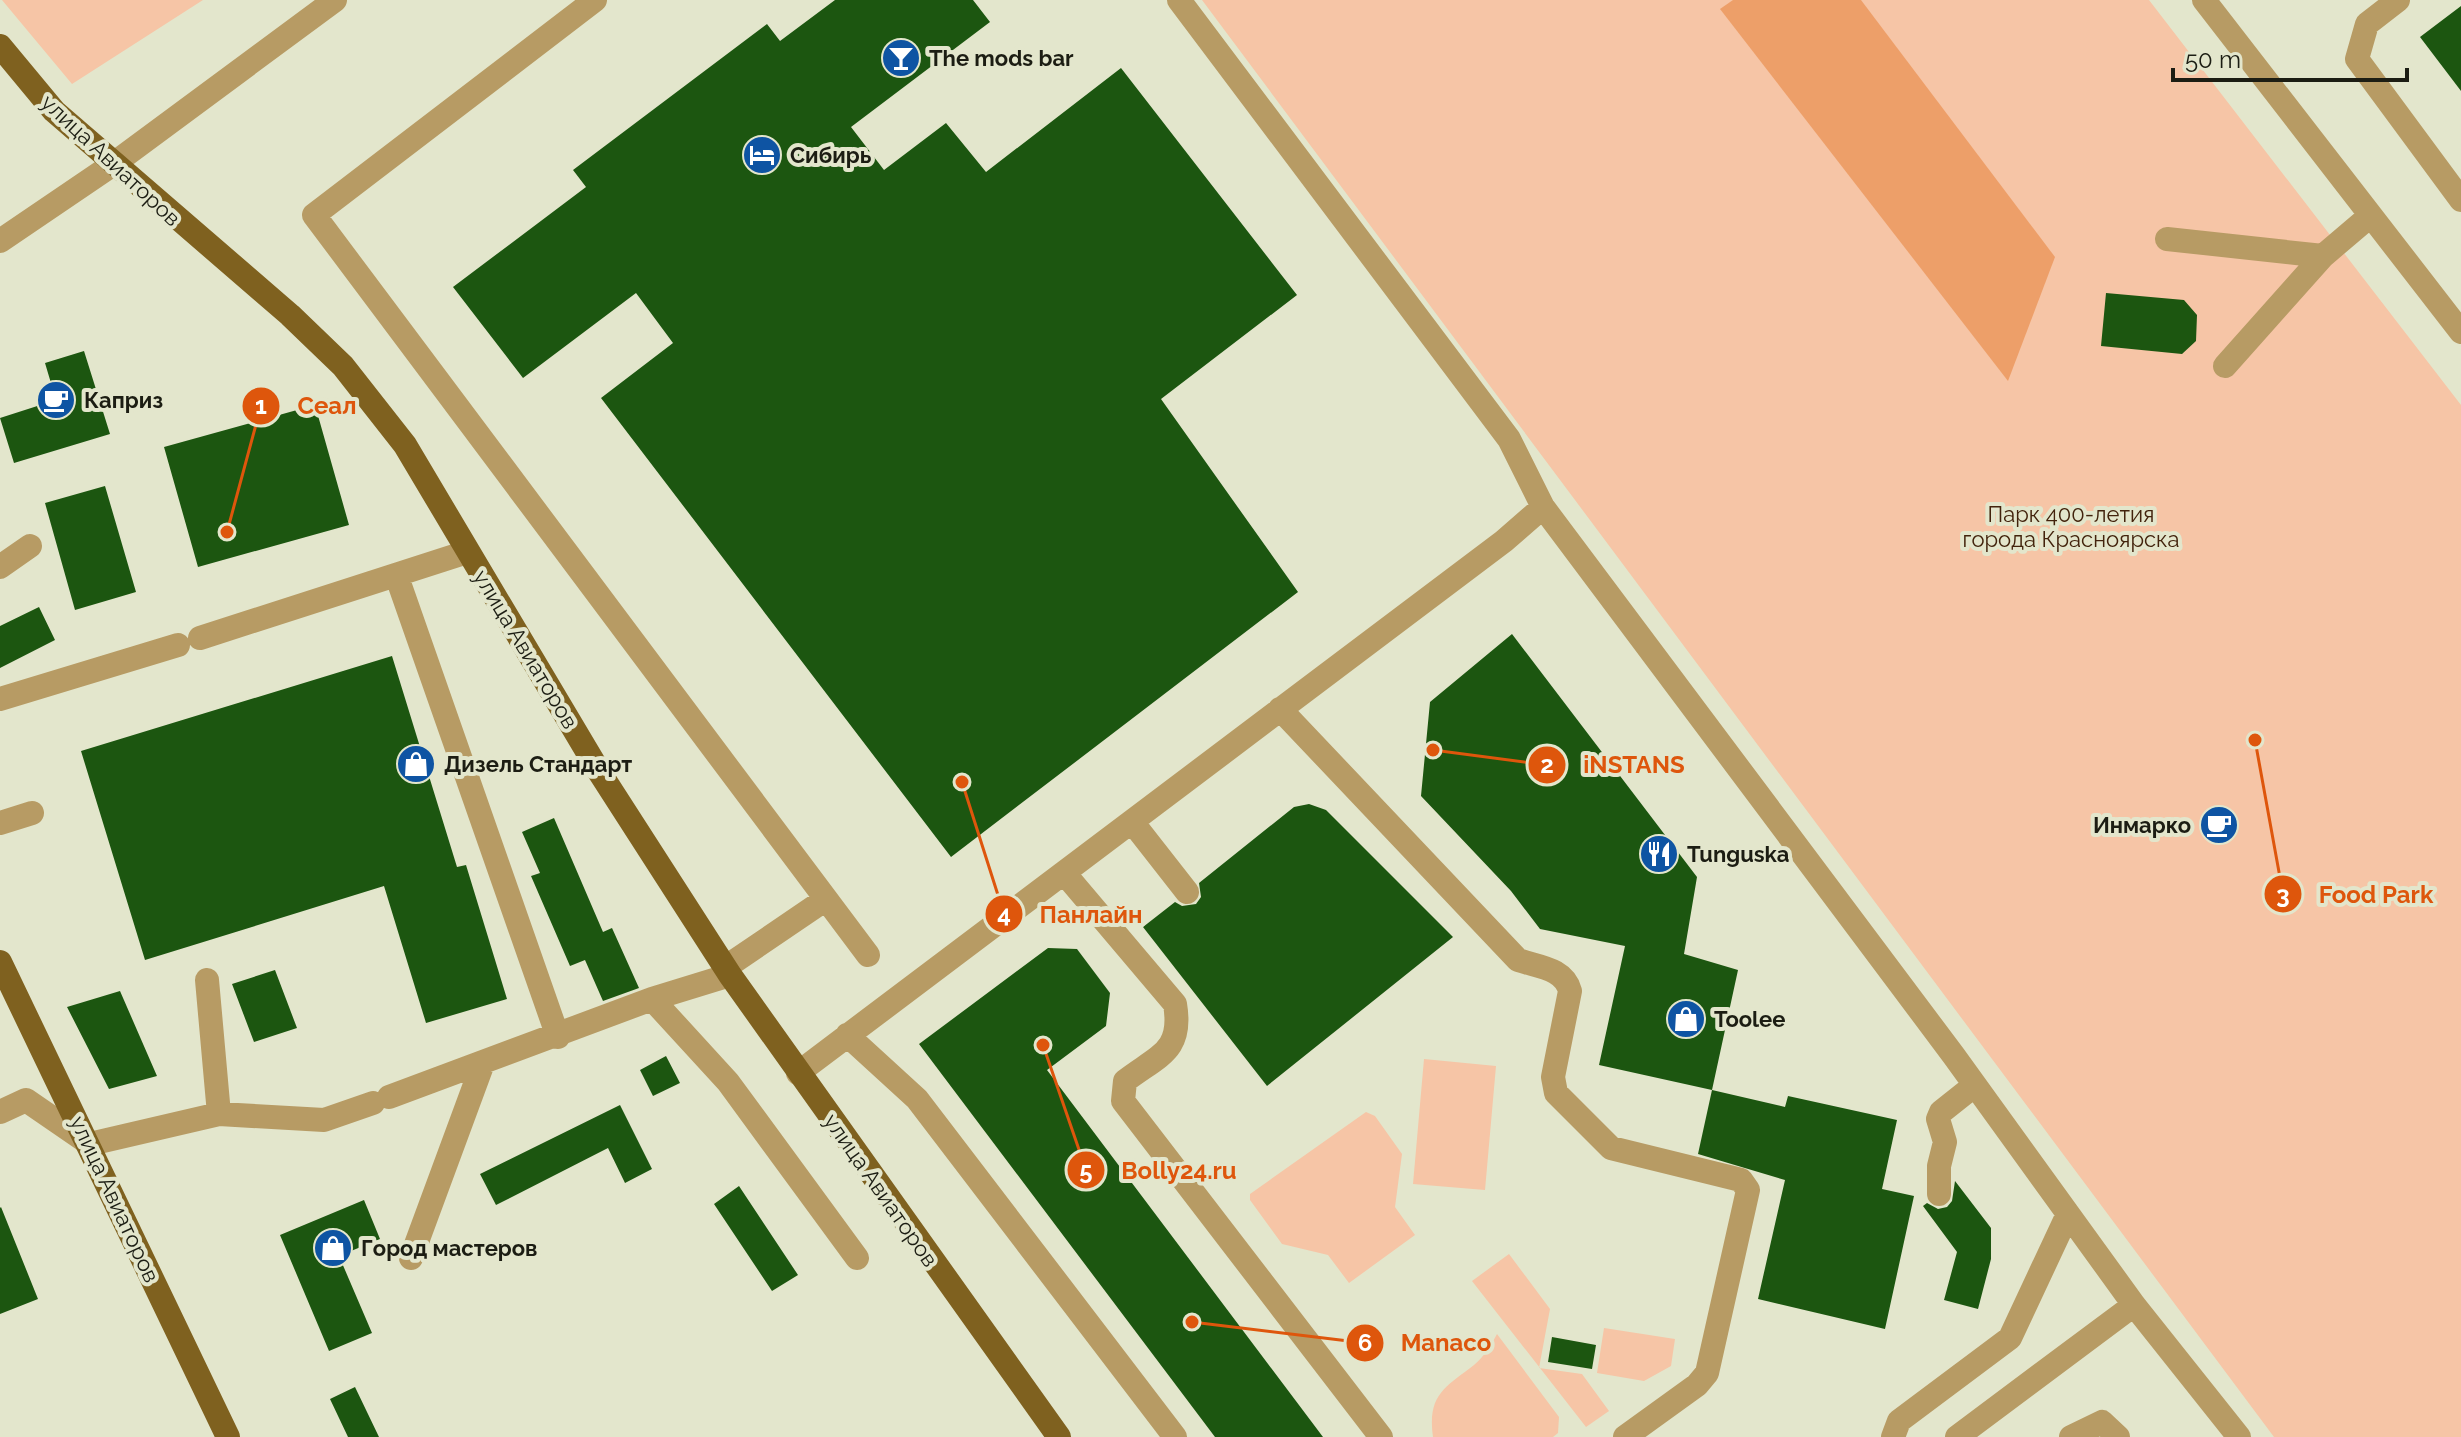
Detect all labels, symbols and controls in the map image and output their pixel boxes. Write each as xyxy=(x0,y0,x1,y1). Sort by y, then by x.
scale bar xyxy=(2173,32,2407,82)
bar icon: The mods bar xyxy=(880,37,922,79)
place label: The mods bar xyxy=(929,45,1074,71)
text: 50 m xyxy=(2185,45,2241,74)
street label: улица Авиаторов xyxy=(36,89,186,231)
hotel icon: Сибирь xyxy=(741,134,783,176)
place label: Сибирь xyxy=(790,142,872,168)
cafe icon: Каприз xyxy=(35,379,77,421)
callout: Сеал xyxy=(241,382,372,430)
place label: Каприз xyxy=(84,387,163,413)
text: 1 xyxy=(255,391,267,420)
text: Сеал xyxy=(298,391,356,420)
park label: Парк 400-летия города Красноярска xyxy=(1963,501,2179,552)
street label: улица Авиаторов xyxy=(468,565,584,733)
callout: iNSTANS xyxy=(1527,741,1701,789)
shop icon: Дизель Стандарт xyxy=(395,743,437,785)
text: 2 xyxy=(1540,750,1554,779)
text: iNSTANS xyxy=(1583,750,1685,779)
place label: Дизель Стандарт xyxy=(444,751,632,777)
cafe icon: Инмарко xyxy=(2198,804,2240,846)
place label: Инмарко xyxy=(2093,812,2191,838)
restaurant icon: Tunguska xyxy=(1638,833,1680,875)
place label: Tunguska xyxy=(1687,841,1789,867)
callout: Food Park xyxy=(2263,870,2449,918)
text: 3 xyxy=(2276,880,2290,909)
text: Food Park xyxy=(2319,880,2434,909)
callout: Панлайн xyxy=(984,890,1158,938)
text: 4 xyxy=(997,900,1011,929)
text: Панлайн xyxy=(1040,900,1142,929)
shop icon: Toolee xyxy=(1665,998,1707,1040)
place label: Toolee xyxy=(1714,1006,1785,1032)
street label: улица Авиаторов xyxy=(819,1109,943,1271)
street label: улица Авиаторов xyxy=(65,1112,165,1286)
callout: Bolly24.ru xyxy=(1066,1146,1253,1194)
text: 5 xyxy=(1079,1156,1093,1185)
text: Bolly24.ru xyxy=(1121,1156,1237,1185)
shop icon: Город мастеров xyxy=(312,1227,354,1269)
place label: Город мастеров xyxy=(361,1235,538,1261)
callout: Manaco xyxy=(1345,1319,1507,1367)
text: 6 xyxy=(1358,1328,1372,1357)
text: Manaco xyxy=(1401,1328,1491,1357)

